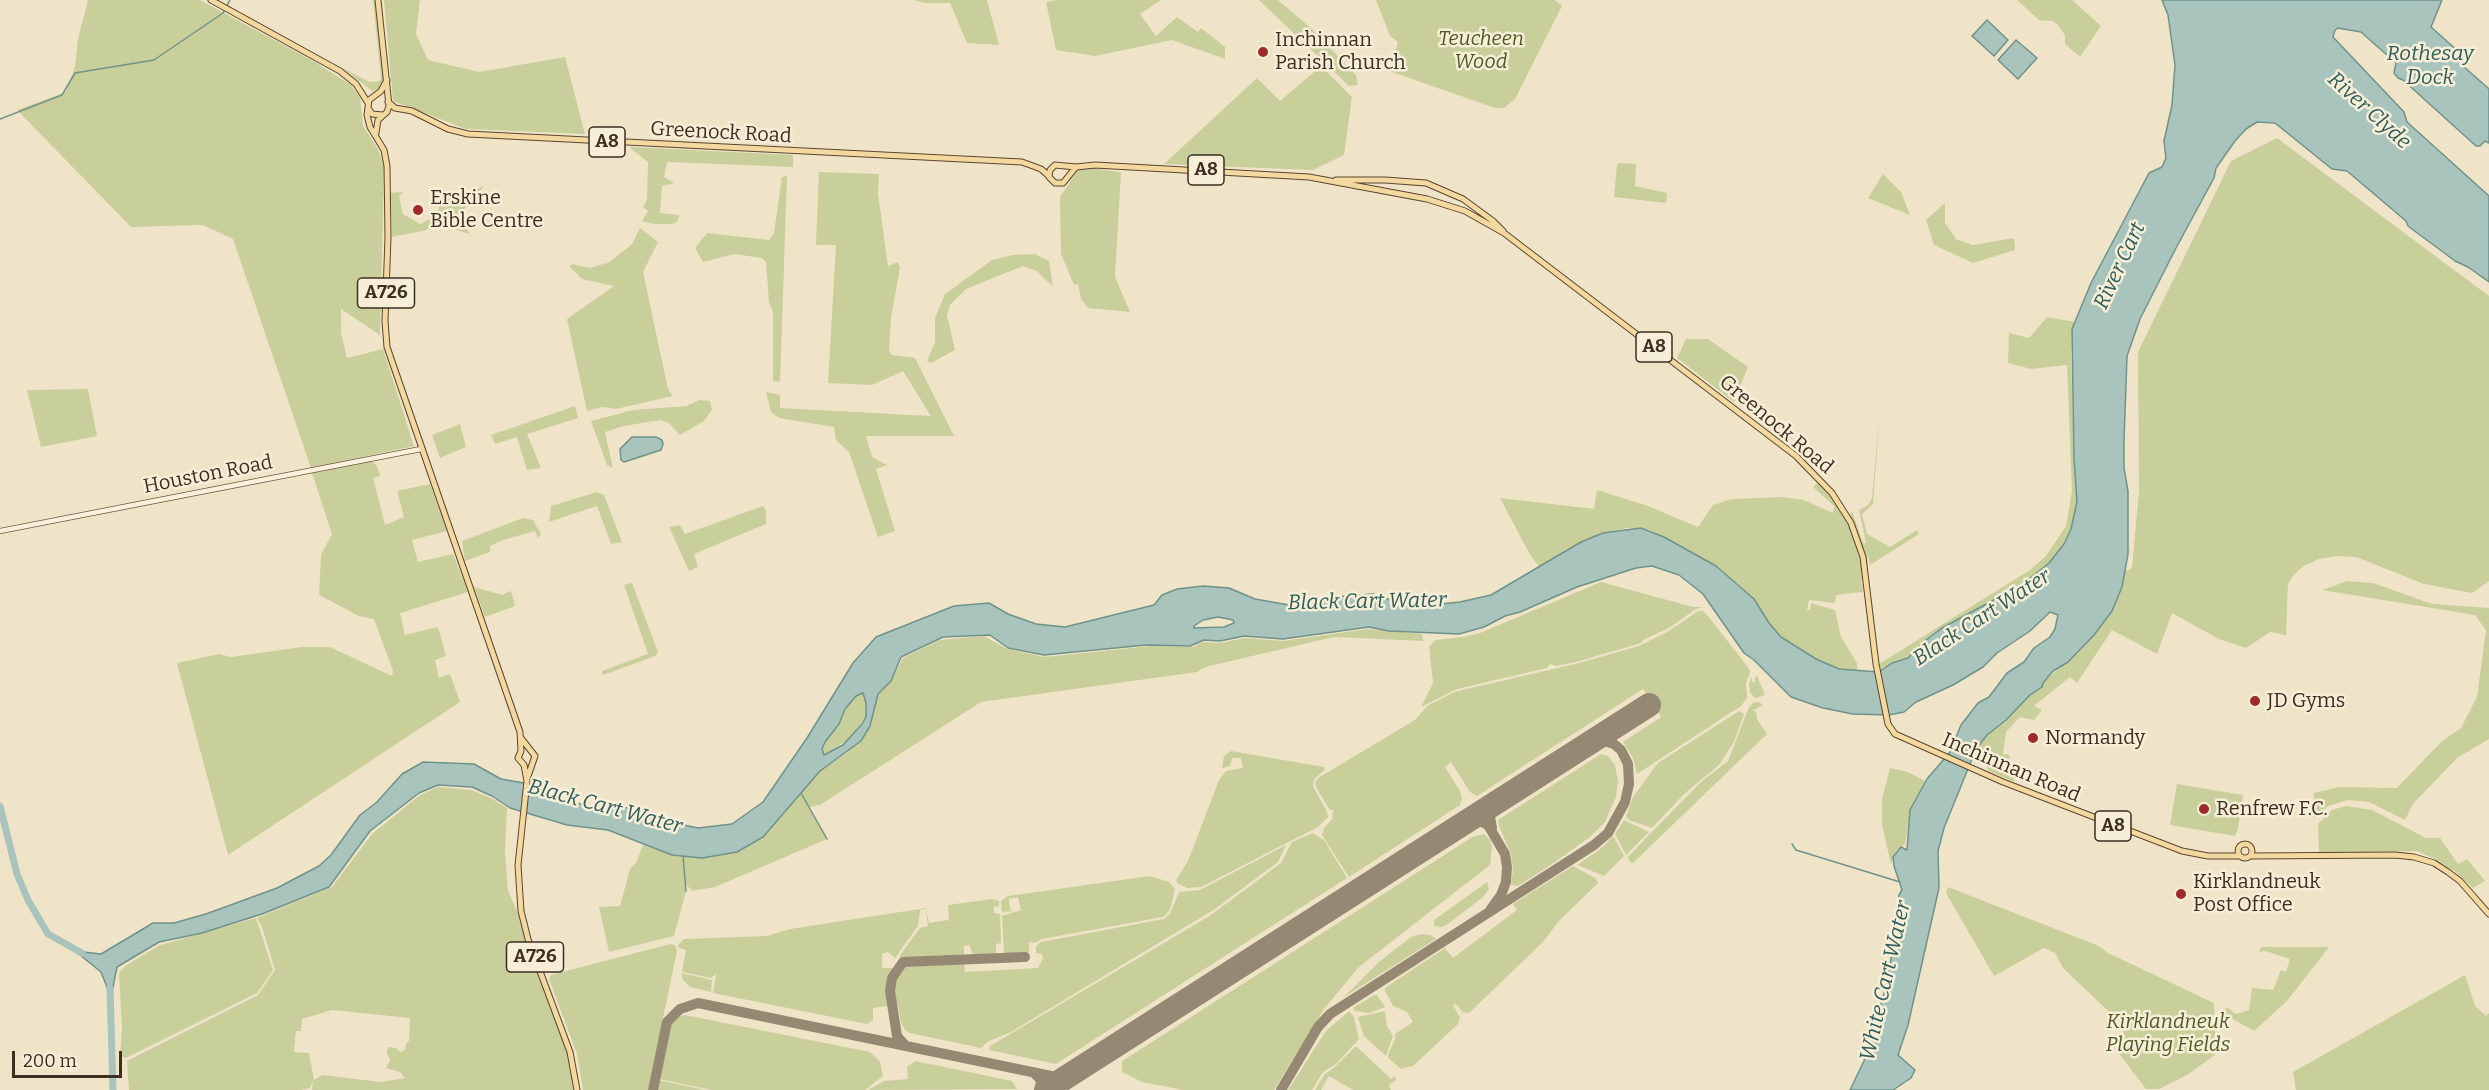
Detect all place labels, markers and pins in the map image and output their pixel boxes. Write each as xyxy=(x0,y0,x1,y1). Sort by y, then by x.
place label: Inchinnan Parish Church xyxy=(1275,28,1406,75)
marker: Inchinnan Parish Church xyxy=(1256,45,1270,59)
place label: Erskine Bible Centre xyxy=(430,186,543,233)
marker: Erskine Bible Centre xyxy=(411,203,425,217)
place label: JD Gyms xyxy=(2267,689,2345,713)
marker: JD Gyms xyxy=(2248,694,2262,708)
place label: Normandy xyxy=(2045,726,2145,750)
marker: Normandy xyxy=(2026,731,2040,745)
place label: Renfrew F.C. xyxy=(2216,797,2328,821)
marker: Renfrew F.C. xyxy=(2197,802,2211,816)
place label: Kirklandneuk Post Office xyxy=(2193,870,2321,917)
marker: Kirklandneuk Post Office xyxy=(2174,887,2188,901)

